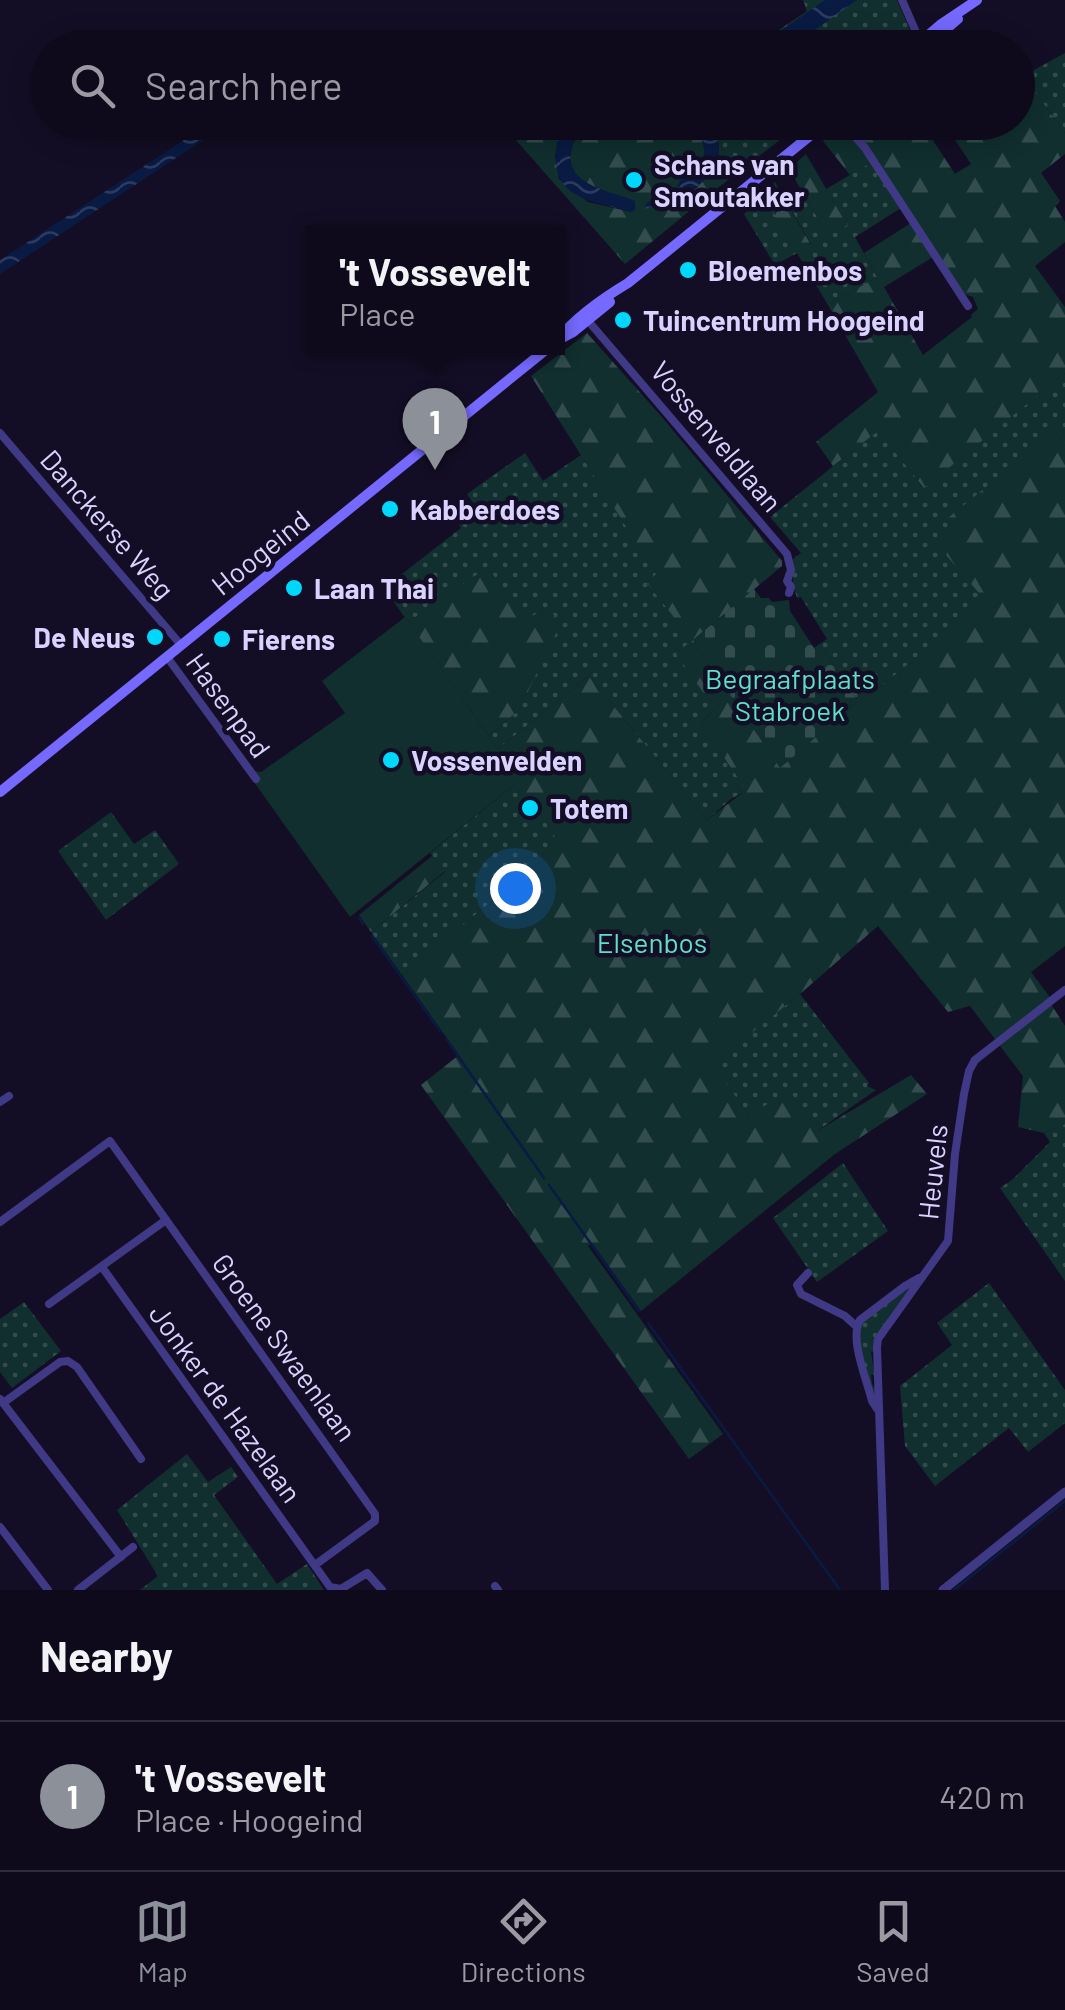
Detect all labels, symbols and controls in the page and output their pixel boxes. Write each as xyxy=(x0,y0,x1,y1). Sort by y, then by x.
search box xyxy=(30,30,1035,140)
icon: search xyxy=(65,58,120,113)
text: Search here xyxy=(145,62,343,108)
place label: Schans van Smoutakker xyxy=(654,147,805,213)
marker: Schans van Smoutakker xyxy=(623,169,645,191)
popup xyxy=(305,225,565,355)
text: 't Vossevelt xyxy=(339,248,531,294)
place label: Bloemenbos xyxy=(708,253,862,287)
marker: Bloemenbos xyxy=(677,259,699,281)
text: Place xyxy=(339,294,416,332)
place label: Tuincentrum Hoogeind xyxy=(643,303,925,337)
marker: Tuincentrum Hoogeind xyxy=(612,309,634,331)
street label: Vossenveldlaan xyxy=(644,354,790,518)
pin: 1 xyxy=(402,388,468,470)
street label: Danckerse Weg xyxy=(34,442,182,606)
place label: Kabberdoes xyxy=(410,492,560,526)
marker: Kabberdoes xyxy=(379,498,401,520)
street label: Hoogeind xyxy=(204,502,316,602)
place label: Laan Thai xyxy=(314,571,434,605)
marker: Laan Thai xyxy=(283,577,305,599)
place label: De Neus xyxy=(34,620,135,654)
place label: Fierens xyxy=(242,622,335,656)
marker: De Neus xyxy=(144,626,166,648)
marker: Fierens xyxy=(211,628,233,650)
street label: Hasenpad xyxy=(180,646,278,764)
park label: Begraafplaats Stabroek xyxy=(705,661,875,727)
place label: Vossenvelden xyxy=(411,743,582,777)
marker: Vossenvelden xyxy=(380,749,402,771)
place label: Totem xyxy=(550,791,628,825)
marker: Totem xyxy=(519,797,541,819)
your location xyxy=(490,863,541,914)
park label: Elsenbos xyxy=(597,925,707,959)
street label: Heuvels xyxy=(910,1123,954,1221)
street label: Groene Swaenlaan xyxy=(206,1247,364,1447)
street label: Jonker de Hazelaan xyxy=(143,1297,309,1509)
text: Nearby xyxy=(40,1630,173,1680)
text: 't Vossevelt xyxy=(135,1754,326,1800)
text: 1 xyxy=(67,1777,78,1815)
text: 420 m xyxy=(939,1777,1025,1815)
text: Place · Hoogeind xyxy=(135,1800,363,1838)
tab: Map xyxy=(135,1894,190,1988)
tab: Directions xyxy=(461,1894,586,1988)
tab: Saved xyxy=(856,1894,930,1988)

